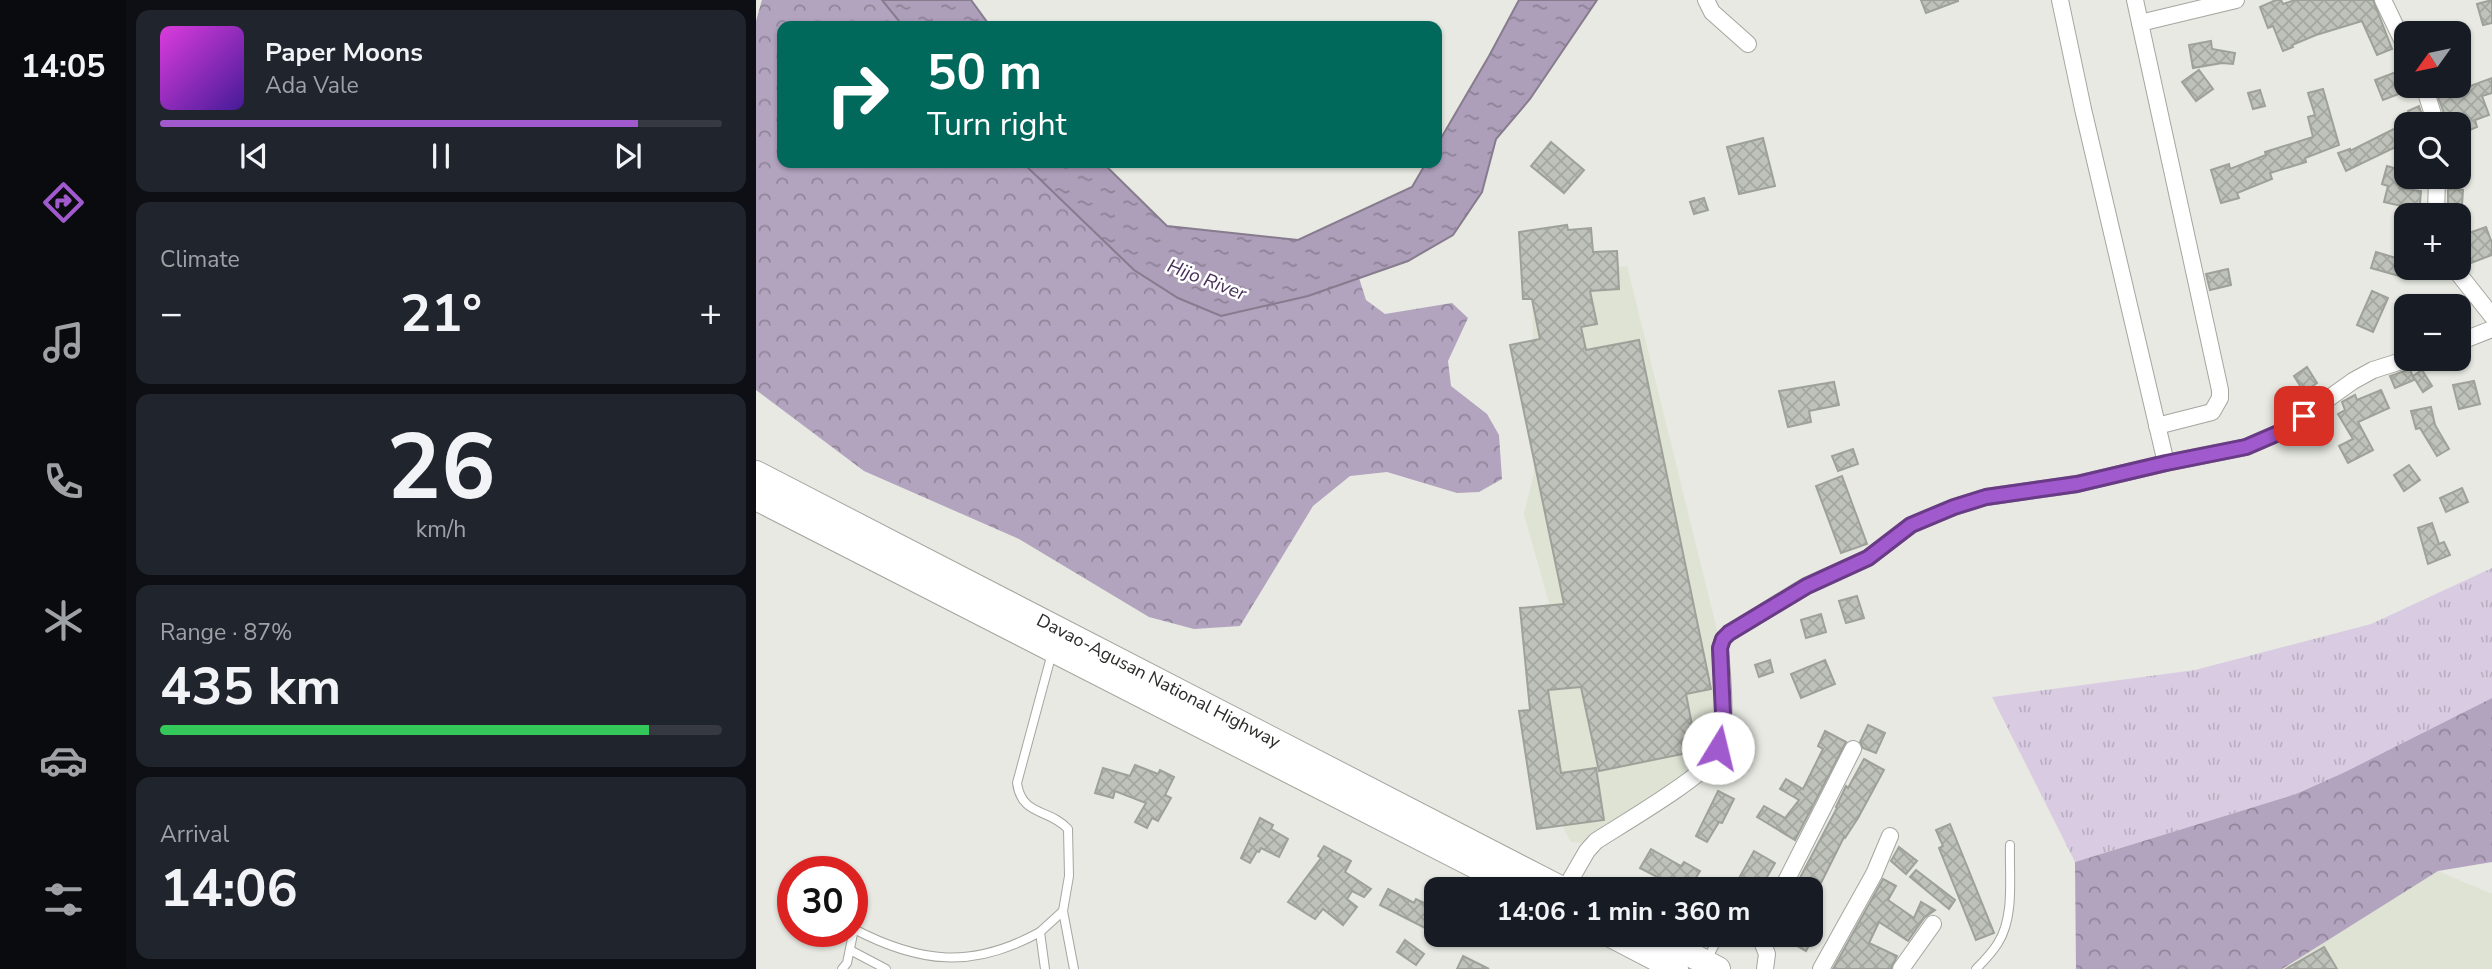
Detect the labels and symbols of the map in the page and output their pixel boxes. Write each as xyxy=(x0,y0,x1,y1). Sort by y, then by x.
north arrow xyxy=(2394,21,2471,98)
water label: Hijo River xyxy=(1163,253,1251,307)
pin xyxy=(2274,386,2334,446)
street label: Davao-Agusan National Highway xyxy=(1033,608,1285,754)
position arrow xyxy=(1681,711,1755,785)
speed limit sign: 30 xyxy=(777,856,868,947)

